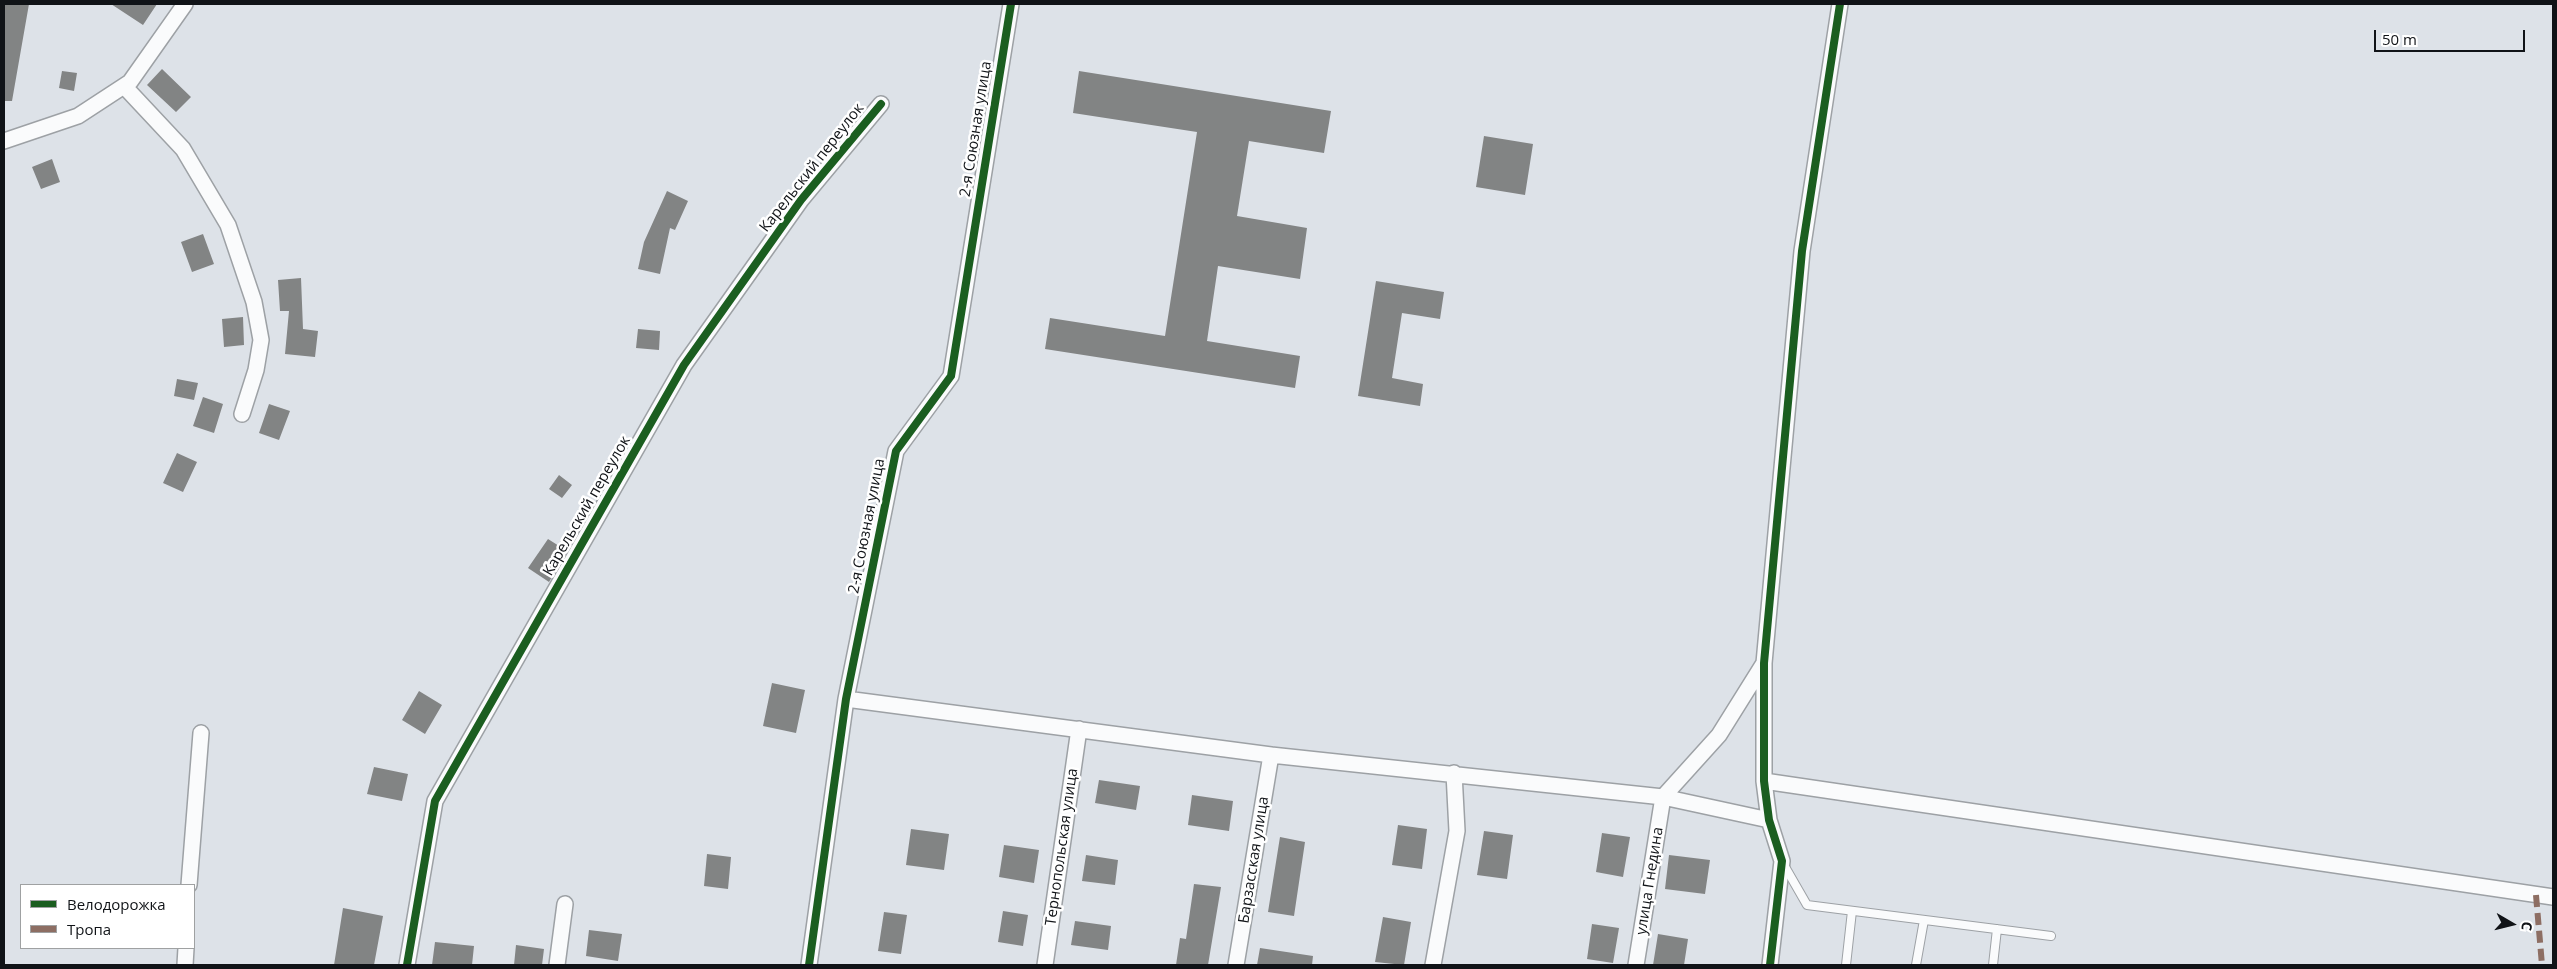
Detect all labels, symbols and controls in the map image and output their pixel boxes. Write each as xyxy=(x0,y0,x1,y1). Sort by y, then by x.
scale bar xyxy=(2377,20,2528,52)
text: 50 m xyxy=(2382,29,2417,49)
street label: 2-я Союзная улица xyxy=(956,60,996,198)
street label: Карельский переулок xyxy=(756,100,868,236)
street label: Карельский переулок xyxy=(540,433,634,579)
street label: 2-я Союзная улица xyxy=(845,457,889,595)
street label: Тернопольская улица xyxy=(1042,767,1082,927)
street label: Барзасская улица xyxy=(1235,795,1273,925)
street label: улица Гнедина xyxy=(1633,826,1667,936)
legend xyxy=(20,884,195,949)
text: Велодорожка xyxy=(67,894,166,914)
north arrow xyxy=(2487,899,2537,949)
text: Тропа xyxy=(67,919,111,939)
text: С xyxy=(2517,920,2537,932)

